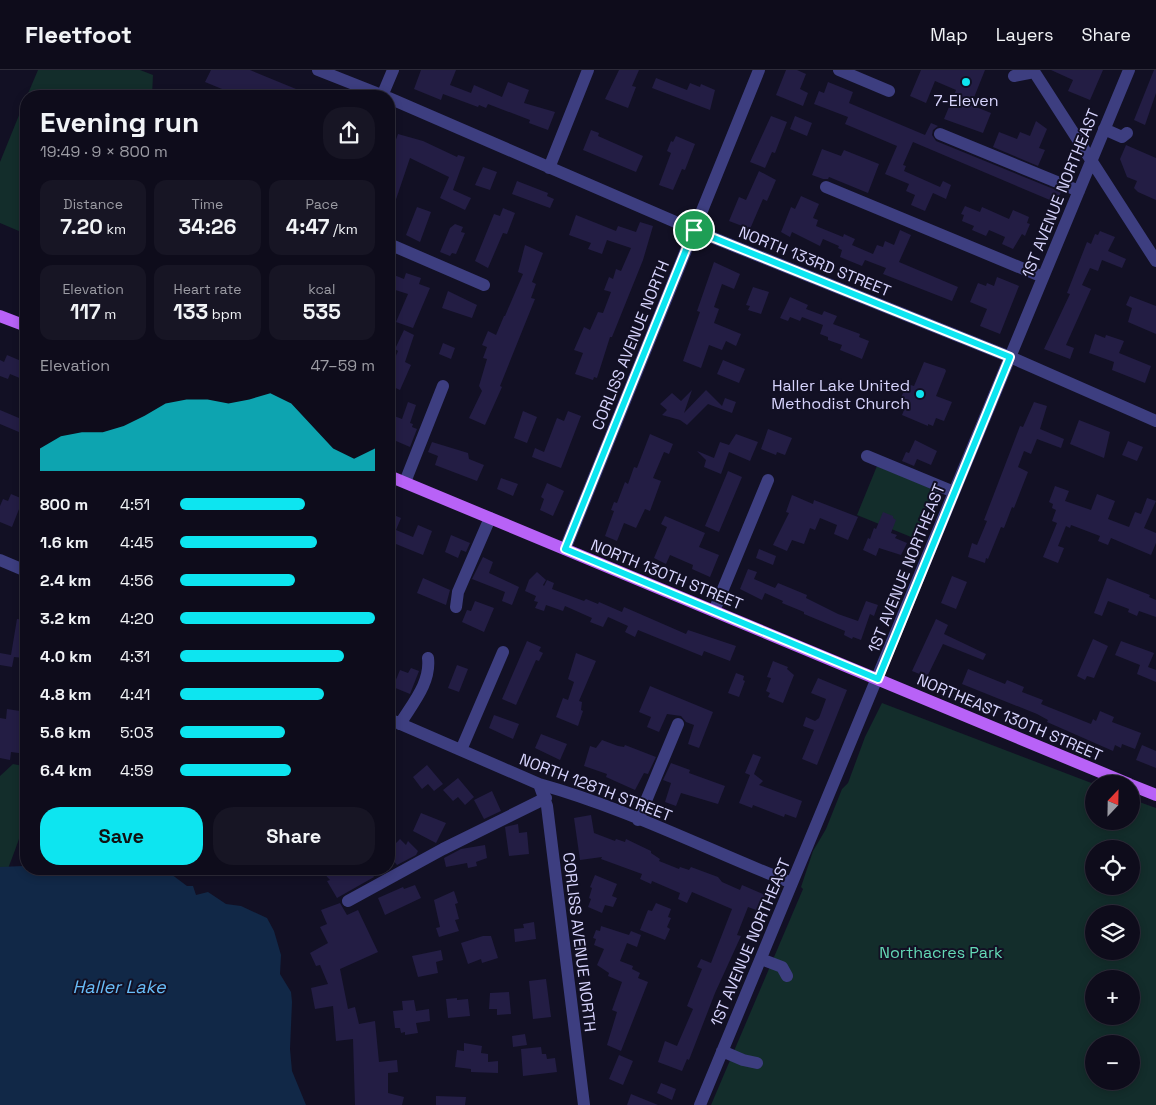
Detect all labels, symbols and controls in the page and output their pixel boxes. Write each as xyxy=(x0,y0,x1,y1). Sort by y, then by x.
text: Fleetfoot xyxy=(25,19,132,50)
text: Map xyxy=(930,23,968,46)
text: Layers xyxy=(996,23,1053,46)
text: Share xyxy=(1081,23,1131,46)
marker: 7-Eleven xyxy=(960,76,972,88)
place label: 7-Eleven xyxy=(933,90,999,111)
text: Evening run xyxy=(40,104,199,140)
street label: 1ST AVENUE NORTHEAST xyxy=(1017,106,1104,281)
button: share xyxy=(323,107,375,159)
text: 19:49 · 9 × 800 m xyxy=(40,141,168,162)
text: Distance xyxy=(63,195,123,213)
text: Time xyxy=(192,195,223,213)
text: Pace xyxy=(305,195,338,213)
pin xyxy=(673,209,715,251)
text: 7.20 xyxy=(60,213,103,240)
text: 34:26 xyxy=(179,213,236,240)
text: 4:47 xyxy=(286,213,330,240)
icon: arrive xyxy=(680,216,708,244)
text: km xyxy=(103,220,126,238)
text: /km xyxy=(330,220,358,238)
street label: NORTH 133RD STREET xyxy=(736,221,894,302)
street label: CORLISS AVENUE NORTH xyxy=(587,257,674,433)
text: Elevation xyxy=(62,280,124,298)
text: Heart rate xyxy=(174,280,241,298)
text: kcal xyxy=(308,280,335,298)
text: 117 xyxy=(70,298,101,325)
text: 133 xyxy=(173,298,208,325)
text: 535 xyxy=(303,298,341,325)
text: m xyxy=(101,305,116,323)
text: bpm xyxy=(208,305,242,323)
text: Elevation xyxy=(40,355,110,376)
text: 47–59 m xyxy=(310,355,375,376)
place label: Haller Lake United Methodist Church xyxy=(771,375,910,414)
marker: Haller Lake United Methodist Church xyxy=(914,388,926,400)
street label: 1ST AVENUE NORTHEAST xyxy=(863,481,950,656)
text: 800 m xyxy=(40,494,88,515)
text: 4:51 xyxy=(120,494,150,515)
text: 1.6 km xyxy=(40,532,88,553)
text: 4:45 xyxy=(120,532,154,553)
street label: NORTH 130TH STREET xyxy=(588,534,746,615)
text: 2.4 km xyxy=(40,570,91,591)
text: 4:56 xyxy=(120,570,153,591)
text: 3.2 km xyxy=(40,608,91,629)
text: 4:20 xyxy=(120,608,154,629)
text: 4.0 km xyxy=(40,646,92,667)
text: 4:31 xyxy=(120,646,150,667)
street label: NORTHEAST 130TH STREET xyxy=(914,669,1106,766)
text: 4.8 km xyxy=(40,684,91,705)
text: 4:41 xyxy=(120,684,150,705)
text: 5.6 km xyxy=(40,722,91,743)
text: 5:03 xyxy=(120,722,154,743)
street label: NORTH 128TH STREET xyxy=(517,749,675,826)
text: 6.4 km xyxy=(40,760,92,781)
text: 4:59 xyxy=(120,760,153,781)
north arrow xyxy=(1085,775,1140,830)
map controls xyxy=(1085,775,1140,1090)
button: Save xyxy=(40,807,203,865)
button: Share xyxy=(213,807,375,865)
button: locate xyxy=(1085,840,1140,895)
street label: CORLISS AVENUE NORTH xyxy=(558,851,601,1033)
street label: 1ST AVENUE NORTHEAST xyxy=(706,855,795,1029)
button: layers xyxy=(1085,905,1140,960)
park label: Northacres Park xyxy=(879,942,1003,963)
button: + xyxy=(1085,970,1140,1025)
water label: Haller Lake xyxy=(72,975,167,998)
button: − xyxy=(1085,1035,1140,1090)

